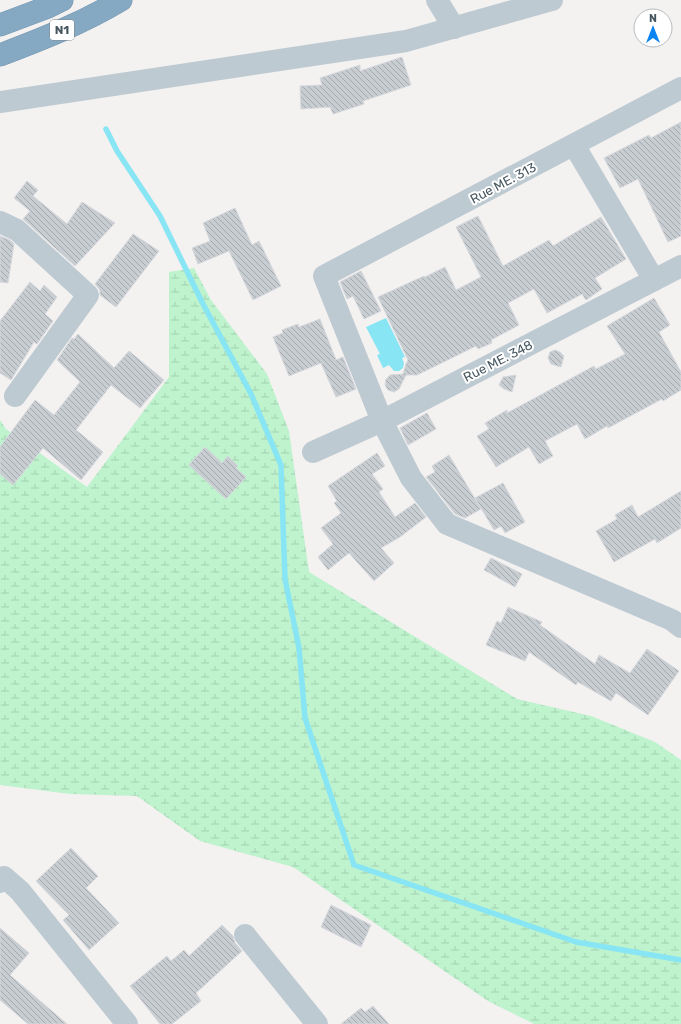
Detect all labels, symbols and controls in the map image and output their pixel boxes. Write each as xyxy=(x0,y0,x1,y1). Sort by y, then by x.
north arrow xyxy=(633,8,673,48)
text: N xyxy=(649,12,657,25)
road number: N1 xyxy=(50,20,74,40)
street label: Rue ME. 313 xyxy=(468,159,539,207)
street label: Rue ME. 348 xyxy=(461,337,535,385)

